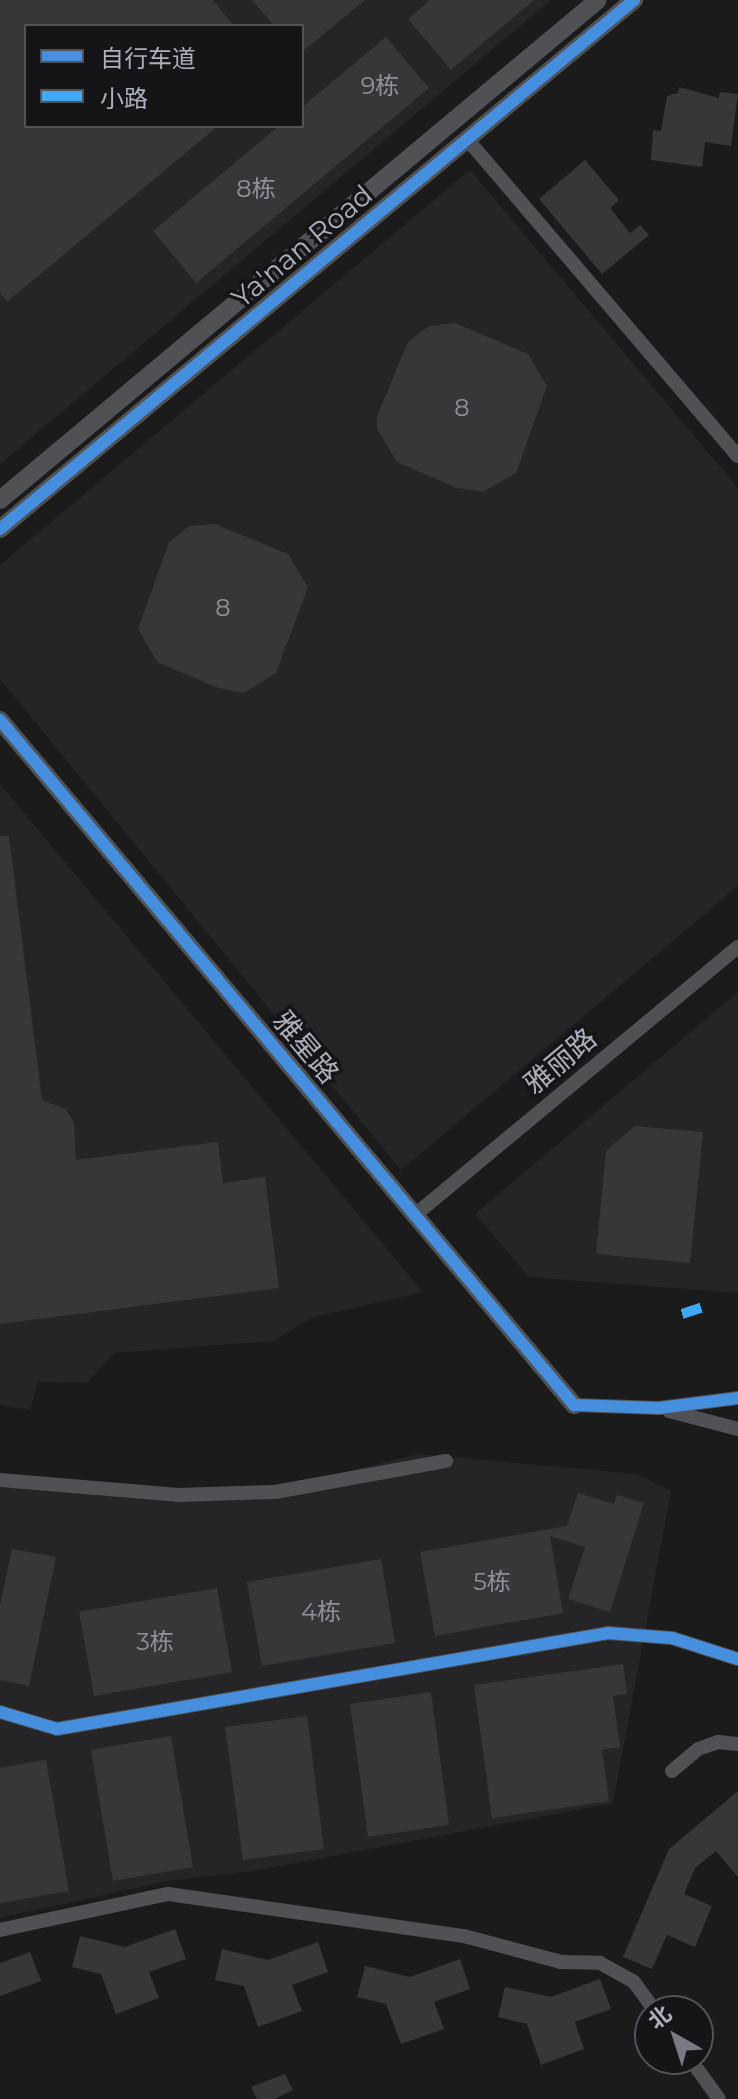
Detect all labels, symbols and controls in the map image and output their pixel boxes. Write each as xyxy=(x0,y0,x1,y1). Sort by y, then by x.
legend xyxy=(24,24,304,128)
text: 自行车道 xyxy=(100,44,196,73)
house number: 9栋 xyxy=(361,72,399,100)
text: 小路 xyxy=(100,84,148,113)
house number: 8栋 xyxy=(236,175,276,203)
street label: Ya'nan Road xyxy=(225,178,379,314)
house number: 8 xyxy=(454,394,470,422)
house number: 8 xyxy=(215,594,231,622)
street label: 雅星路 xyxy=(266,1004,346,1090)
street label: 雅丽路 xyxy=(517,1021,603,1101)
house number: 5栋 xyxy=(473,1568,511,1596)
house number: 4栋 xyxy=(301,1598,341,1626)
house number: 3栋 xyxy=(136,1628,174,1656)
north arrow xyxy=(634,1995,714,2075)
text: 北 xyxy=(643,2000,677,2035)

